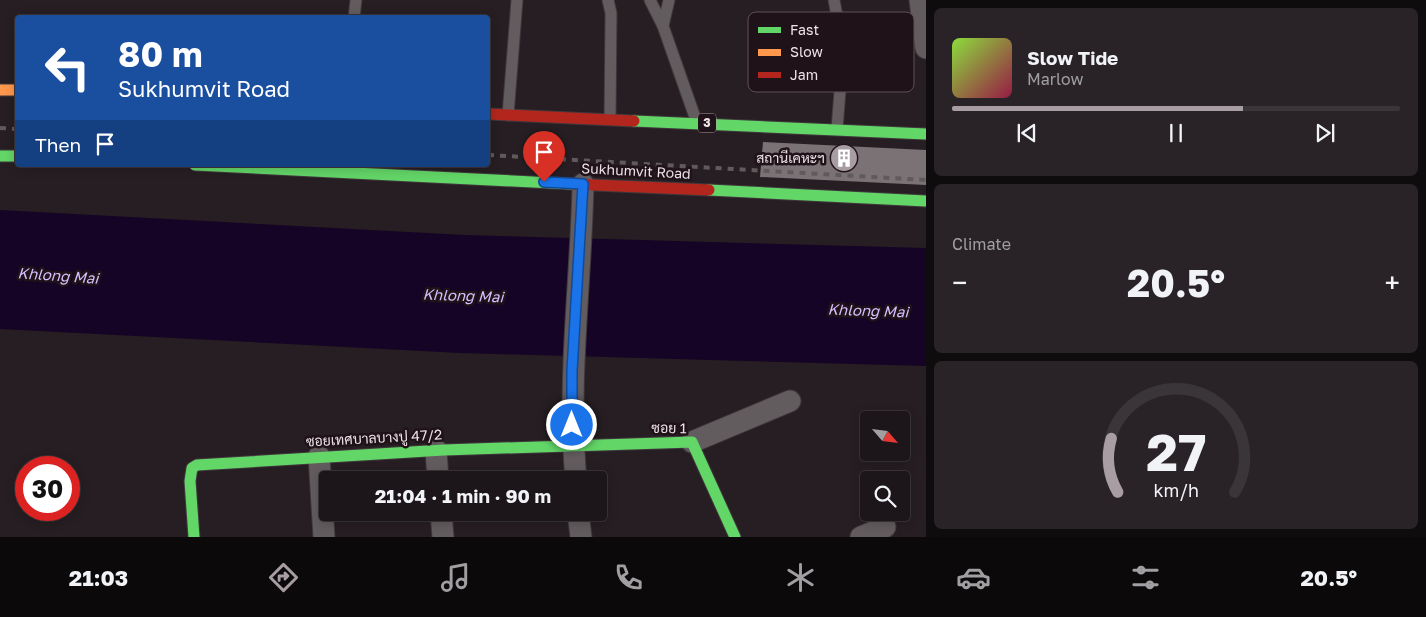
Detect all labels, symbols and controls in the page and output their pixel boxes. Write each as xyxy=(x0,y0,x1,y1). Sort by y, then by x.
legend xyxy=(748,12,914,92)
text: Fast xyxy=(790,21,819,38)
text: 80 m xyxy=(118,33,203,75)
icon: left xyxy=(35,35,100,100)
text: Slow xyxy=(790,43,823,60)
text: Slow Tide xyxy=(1027,46,1118,69)
text: Jam xyxy=(790,66,818,83)
text: Marlow xyxy=(1027,69,1083,89)
text: Sukhumvit Road xyxy=(118,75,290,102)
road number: 3 xyxy=(698,114,716,132)
icon: previous xyxy=(1013,119,1041,147)
icon: pause xyxy=(1162,119,1190,147)
icon: next xyxy=(1311,119,1339,147)
icon: arrive xyxy=(91,130,119,158)
pin xyxy=(523,131,565,182)
text: Then xyxy=(35,133,81,156)
icon: arrive xyxy=(530,138,558,166)
building icon: สถานีเคหะฯ xyxy=(829,143,859,173)
place label: สถานีเคหะฯ xyxy=(756,149,825,166)
street label: Sukhumvit Road xyxy=(581,159,691,182)
text: Climate xyxy=(952,234,1011,254)
text: 20.5° xyxy=(1127,260,1225,305)
water label: Khlong Mai xyxy=(17,263,101,288)
text: − xyxy=(952,266,967,299)
text: + xyxy=(1385,266,1400,299)
water label: Khlong Mai xyxy=(422,285,506,306)
water label: Khlong Mai xyxy=(827,300,911,321)
position arrow xyxy=(545,398,597,450)
north arrow xyxy=(860,411,910,461)
map controls xyxy=(860,411,910,521)
street label: ซอย 1 xyxy=(651,419,687,436)
text: 27 xyxy=(1146,420,1206,482)
street label: ซอยเทศบาลบางปู 47/2 xyxy=(305,425,443,452)
speed limit sign: 30 xyxy=(15,456,80,521)
button: search xyxy=(860,471,910,521)
text: km/h xyxy=(1153,479,1199,501)
text: 21:04 · 1 min · 90 m xyxy=(375,484,551,507)
icon: directions xyxy=(266,560,301,595)
icon: music xyxy=(438,560,473,595)
icon: phone xyxy=(611,560,646,595)
icon: climate xyxy=(783,560,818,595)
icon: car xyxy=(956,560,991,595)
icon: filters xyxy=(1128,560,1163,595)
text: 21:03 xyxy=(69,564,128,591)
text: 20.5° xyxy=(1300,564,1357,591)

